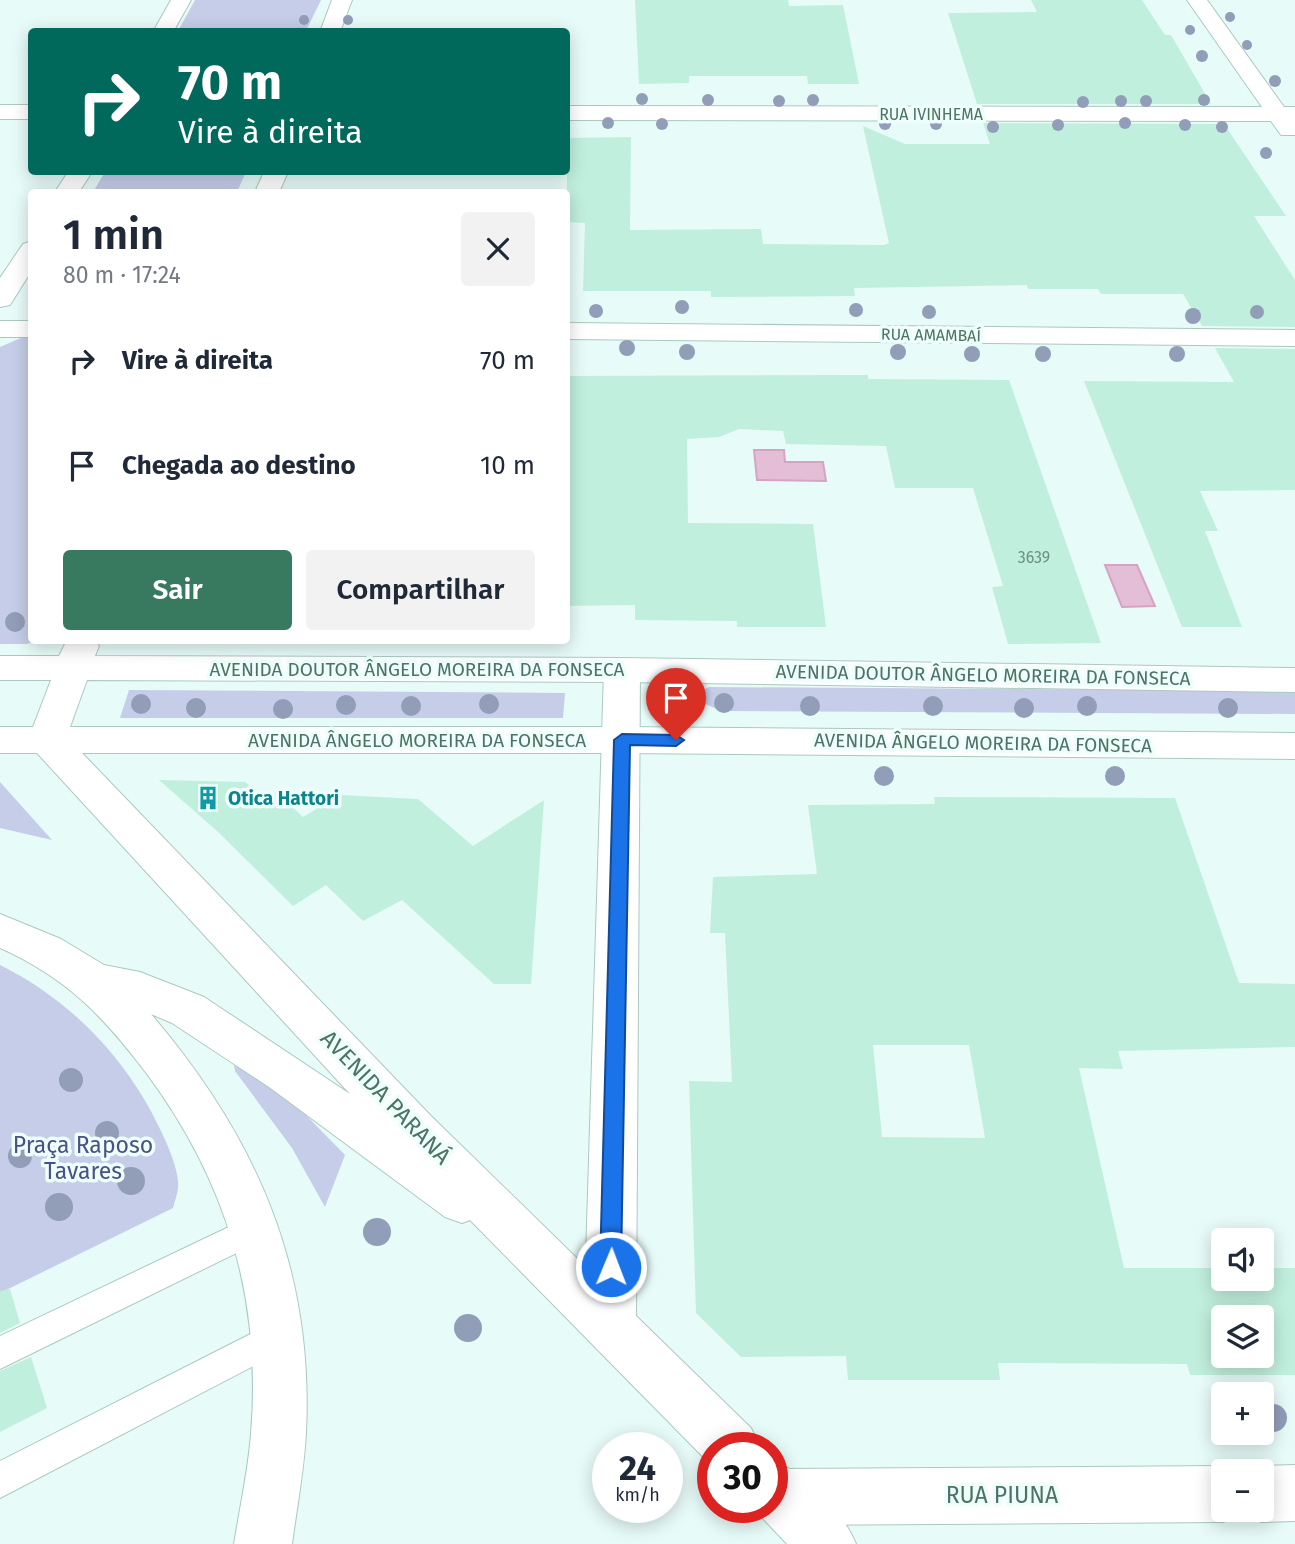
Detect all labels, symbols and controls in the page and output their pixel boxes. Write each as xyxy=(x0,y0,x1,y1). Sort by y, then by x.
text: 70 m xyxy=(178,53,282,112)
icon: right xyxy=(63,56,154,147)
street label: RUA IVINHEMA xyxy=(879,105,984,124)
text: Vire à direita xyxy=(178,113,363,151)
text: 1 min xyxy=(63,210,164,260)
button: close xyxy=(461,212,535,286)
text: 80 m · 17:24 xyxy=(63,261,181,289)
street label: RUA AMAMBAÍ xyxy=(881,324,982,345)
icon: right xyxy=(63,342,101,380)
text: Vire à direita xyxy=(122,345,273,376)
text: 70 m xyxy=(480,345,535,376)
icon: arrive xyxy=(63,447,101,485)
text: Chegada ao destino xyxy=(122,450,356,481)
text: 10 m xyxy=(480,450,535,481)
house number: 3639 xyxy=(1018,548,1050,567)
button: Sair xyxy=(63,550,292,630)
button: Compartilhar xyxy=(306,550,535,630)
street label: AVENIDA DOUTOR ÂNGELO MOREIRA DA FONSECA xyxy=(210,658,625,681)
street label: AVENIDA DOUTOR ÂNGELO MOREIRA DA FONSECA xyxy=(775,660,1191,690)
pin xyxy=(646,668,706,740)
icon: arrive xyxy=(657,679,695,717)
street label: AVENIDA ÂNGELO MOREIRA DA FONSECA xyxy=(248,729,586,752)
street label: AVENIDA ÂNGELO MOREIRA DA FONSECA xyxy=(814,729,1152,757)
building icon: Otica Hattori xyxy=(194,784,222,812)
place label: Otica Hattori xyxy=(228,787,339,810)
street label: AVENIDA PARANÁ xyxy=(315,1023,458,1170)
park label: Praça Raposo Tavares xyxy=(13,1131,153,1185)
map controls xyxy=(1211,1228,1274,1522)
button: sound xyxy=(1211,1228,1274,1291)
position arrow xyxy=(574,1230,648,1304)
button: layers xyxy=(1211,1305,1274,1368)
button: + xyxy=(1211,1382,1274,1445)
speed limit sign: 30 xyxy=(697,1432,788,1523)
text: 24 xyxy=(619,1447,656,1489)
button: − xyxy=(1211,1459,1274,1522)
street label: RUA PIUNA xyxy=(946,1481,1059,1509)
text: km/h xyxy=(615,1484,660,1506)

